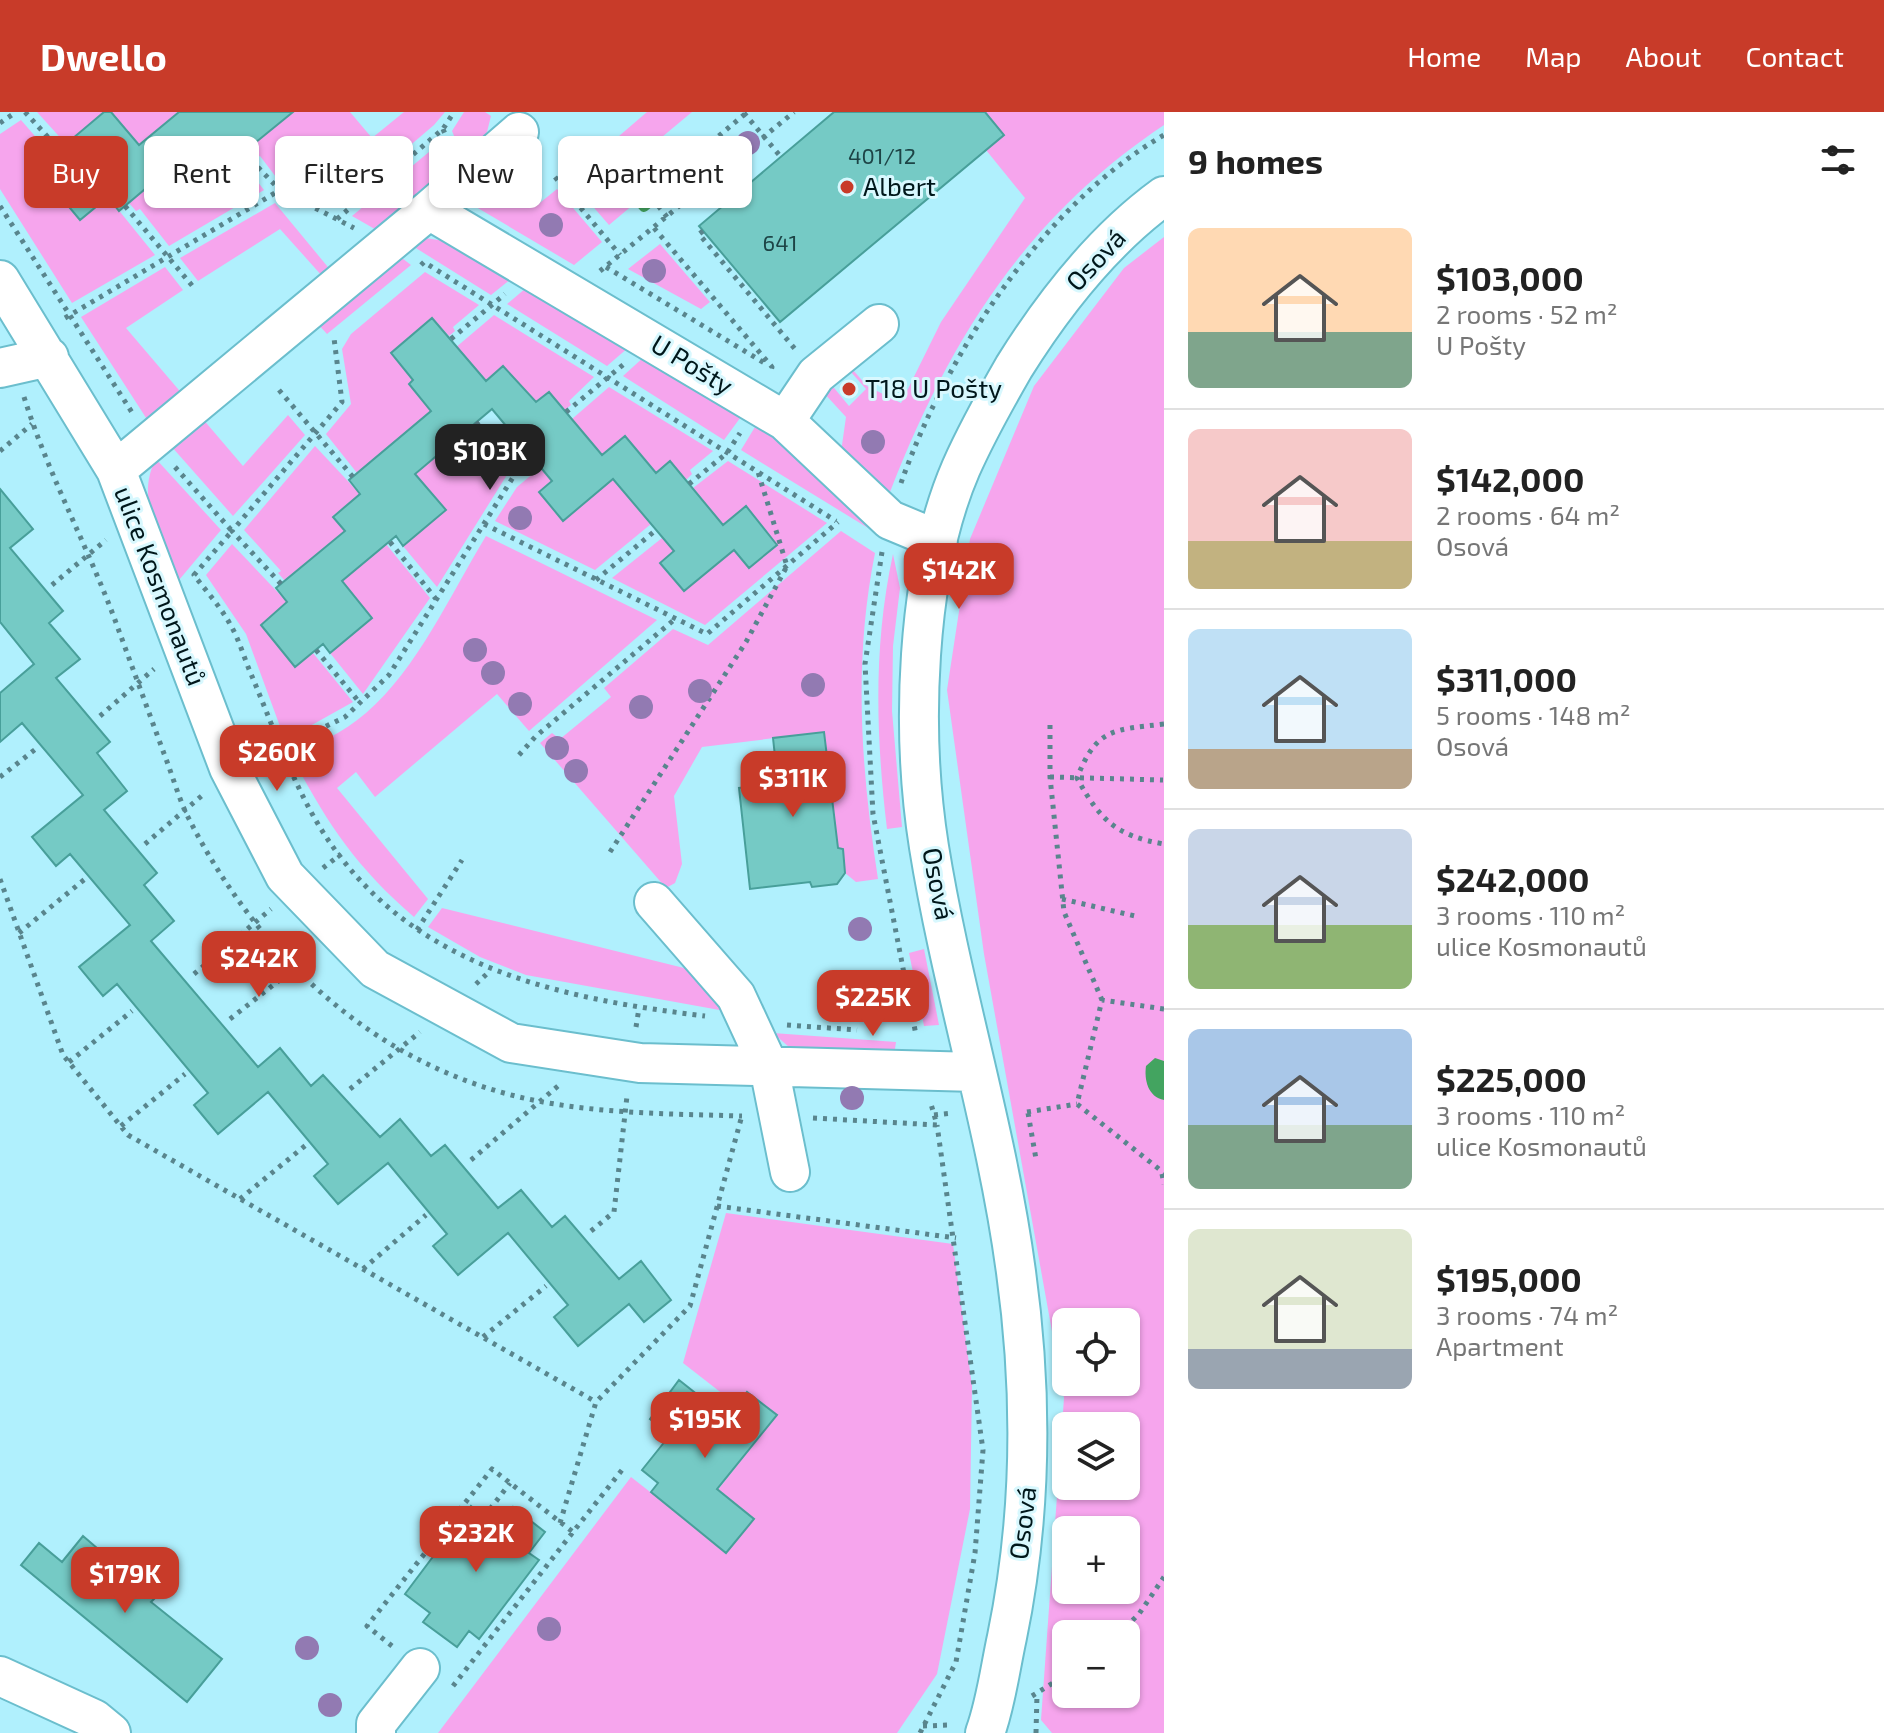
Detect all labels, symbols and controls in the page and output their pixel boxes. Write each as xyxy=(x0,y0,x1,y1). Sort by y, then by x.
text: Dwello xyxy=(40,33,167,79)
text: Home xyxy=(1407,39,1481,73)
text: Map xyxy=(1525,39,1582,73)
text: About xyxy=(1626,39,1701,73)
text: Contact xyxy=(1745,39,1844,73)
chip: Buy xyxy=(24,136,128,208)
chip: Rent xyxy=(144,136,259,208)
chip: Filters xyxy=(275,136,413,208)
chip: New xyxy=(429,136,542,208)
chip: Apartment xyxy=(558,136,752,208)
icon: filters xyxy=(1816,138,1860,182)
text: 9 homes xyxy=(1188,140,1323,181)
house number: 401/12 xyxy=(848,142,916,168)
place label: Albert xyxy=(863,170,936,201)
marker: Albert xyxy=(838,178,856,196)
street label: Osová xyxy=(1059,222,1131,296)
house number: 641 xyxy=(763,229,797,255)
text: $103,000 xyxy=(1436,257,1584,298)
icon: home xyxy=(1252,260,1348,356)
text: 2 rooms · 52 m² xyxy=(1436,298,1618,329)
street label: U Pošty xyxy=(646,327,740,400)
text: U Pošty xyxy=(1436,329,1526,360)
place label: T18 U Pošty xyxy=(865,372,1002,403)
marker: T18 U Pošty xyxy=(840,380,858,398)
pin: $103K xyxy=(434,424,546,492)
text: $103K xyxy=(453,434,527,465)
text: $142,000 xyxy=(1436,458,1584,499)
icon: home xyxy=(1252,461,1348,557)
street label: ulice Kosmonautů xyxy=(109,482,214,689)
text: 2 rooms · 64 m² xyxy=(1436,499,1620,530)
text: Osová xyxy=(1436,530,1509,561)
pin: $142K xyxy=(903,543,1015,611)
text: $142K xyxy=(922,553,996,584)
text: $311,000 xyxy=(1436,658,1577,699)
icon: home xyxy=(1252,661,1348,757)
text: 5 rooms · 148 m² xyxy=(1436,699,1631,730)
pin: $260K xyxy=(221,725,333,793)
text: Osová xyxy=(1436,730,1509,761)
text: $260K xyxy=(238,735,316,766)
pin: $311K xyxy=(737,751,849,819)
text: $311K xyxy=(759,761,827,792)
street label: Osová xyxy=(917,845,962,923)
text: $242,000 xyxy=(1436,858,1589,899)
icon: home xyxy=(1252,861,1348,957)
text: 3 rooms · 110 m² xyxy=(1436,899,1625,930)
text: ulice Kosmonautů xyxy=(1436,930,1647,961)
pin: $242K xyxy=(203,931,315,999)
text: $242K xyxy=(220,941,298,972)
pin: $225K xyxy=(817,970,929,1038)
text: $225K xyxy=(835,980,911,1011)
text: $225,000 xyxy=(1436,1058,1587,1099)
icon: home xyxy=(1252,1061,1348,1157)
text: 3 rooms · 110 m² xyxy=(1436,1099,1625,1130)
text: ulice Kosmonautů xyxy=(1436,1130,1647,1161)
text: $195,000 xyxy=(1436,1258,1582,1299)
icon: home xyxy=(1252,1261,1348,1357)
text: 3 rooms · 74 m² xyxy=(1436,1299,1618,1330)
map controls xyxy=(1052,1308,1140,1708)
button: locate xyxy=(1052,1308,1140,1396)
text: Apartment xyxy=(1436,1330,1564,1361)
pin: $195K xyxy=(649,1392,761,1460)
text: $195K xyxy=(669,1402,741,1433)
button: layers xyxy=(1052,1412,1140,1500)
street label: Osová xyxy=(1002,1485,1041,1561)
pin: $232K xyxy=(420,1506,532,1574)
text: $232K xyxy=(438,1516,514,1547)
button: + xyxy=(1052,1516,1140,1604)
pin: $179K xyxy=(69,1547,181,1615)
text: $179K xyxy=(89,1557,161,1588)
button: − xyxy=(1052,1620,1140,1708)

